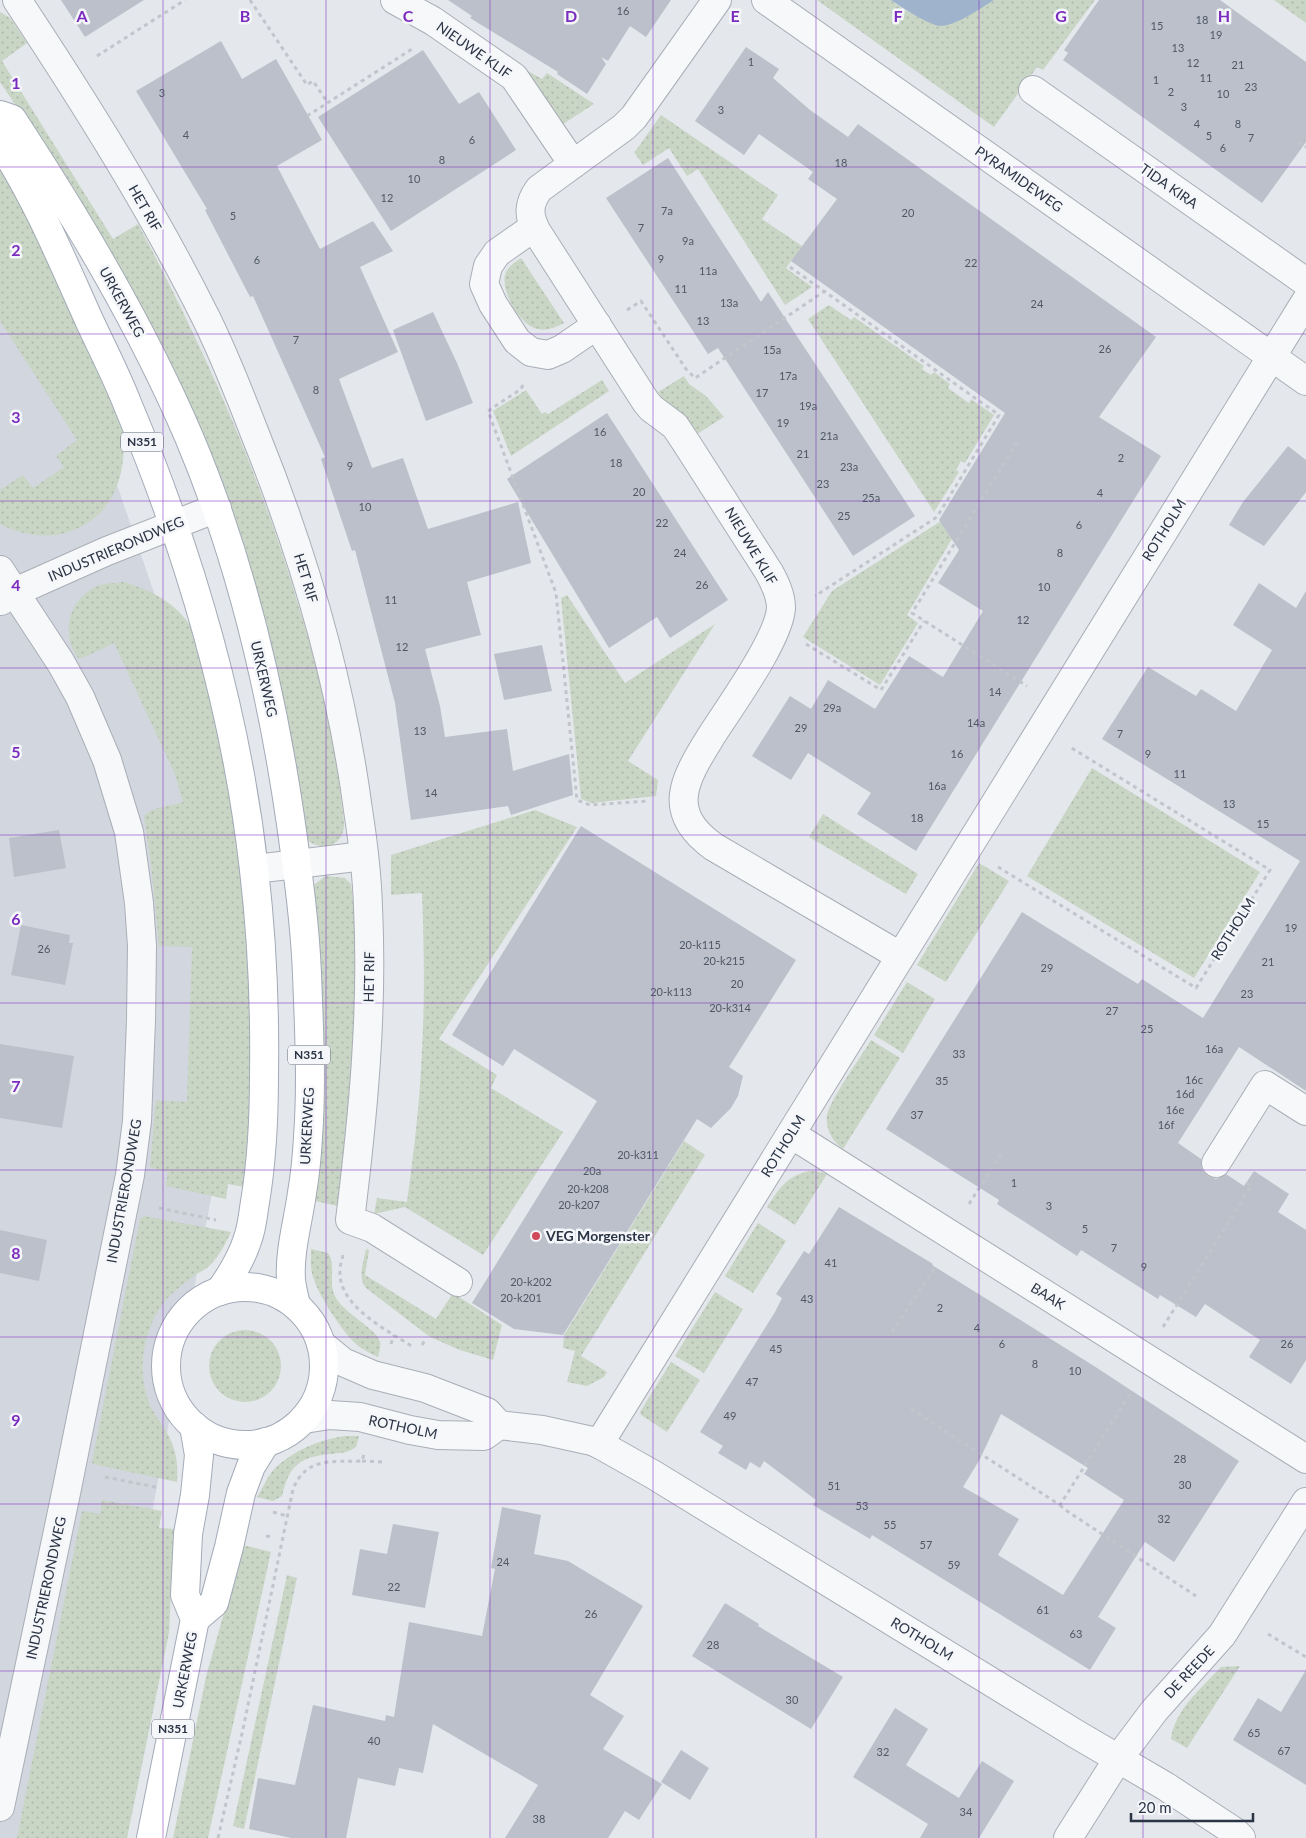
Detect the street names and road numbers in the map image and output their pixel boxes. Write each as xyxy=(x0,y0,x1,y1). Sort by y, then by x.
street label: NIEUWE KLIF xyxy=(434,18,515,82)
street label: PYRAMIDEWEG xyxy=(972,142,1067,215)
street label: TIDA KIRA xyxy=(1137,160,1202,212)
street label: HET RIF xyxy=(125,181,166,234)
street label: URKERWEG xyxy=(96,264,149,340)
road number: N351 xyxy=(121,432,163,452)
street label: ROTHOLM xyxy=(1138,496,1189,564)
street label: NIEUWE KLIF xyxy=(722,504,781,588)
street label: INDUSTRIERONDWEG xyxy=(45,512,186,585)
street label: HET RIF xyxy=(291,551,322,605)
street label: URKERWEG xyxy=(247,639,282,719)
street label: ROTHOLM xyxy=(1207,895,1258,963)
street label: HET RIF xyxy=(360,951,377,1003)
road number: N351 xyxy=(288,1046,330,1064)
street label: URKERWEG xyxy=(296,1087,317,1165)
street label: ROTHOLM xyxy=(757,1112,808,1180)
street label: INDUSTRIERONDWEG xyxy=(102,1118,145,1264)
street label: BAAK xyxy=(1028,1279,1069,1313)
street label: ROTHOLM xyxy=(367,1411,439,1442)
street label: INDUSTRIERONDWEG xyxy=(22,1515,69,1661)
street label: ROTHOLM xyxy=(888,1613,957,1664)
street label: URKERWEG xyxy=(169,1630,200,1710)
street label: DE REEDE xyxy=(1160,1642,1217,1702)
road number: N351 xyxy=(152,1720,194,1738)

